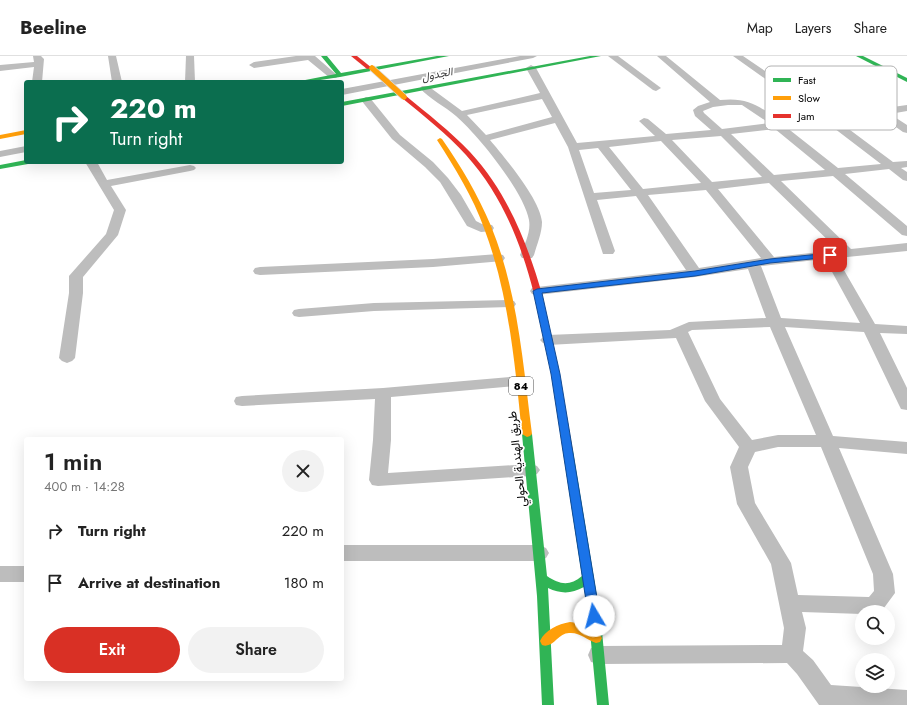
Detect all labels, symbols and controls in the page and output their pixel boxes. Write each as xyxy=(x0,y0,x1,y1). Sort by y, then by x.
text: Beeline xyxy=(20,14,87,41)
text: Map xyxy=(747,18,773,38)
text: Layers xyxy=(795,18,831,38)
text: Share xyxy=(853,18,887,38)
water label: الجدول xyxy=(420,63,455,85)
legend xyxy=(765,66,897,130)
text: Fast xyxy=(798,72,816,88)
text: 220 m xyxy=(110,88,197,129)
text: Slow xyxy=(798,90,820,106)
icon: right xyxy=(44,96,96,148)
text: Jam xyxy=(796,108,815,124)
text: Turn right xyxy=(110,126,182,152)
pin xyxy=(813,238,847,272)
icon: arrive xyxy=(819,244,841,266)
road number: 84 xyxy=(509,377,533,395)
street label: طريق الهندية الحولي xyxy=(503,410,532,508)
text: 1 min xyxy=(44,444,102,479)
button: close xyxy=(282,450,324,492)
text: 400 m · 14:28 xyxy=(44,477,125,496)
icon: right xyxy=(44,520,66,542)
text: Turn right xyxy=(78,520,146,542)
text: 220 m xyxy=(282,520,324,542)
icon: arrive xyxy=(44,572,66,594)
text: Arrive at destination xyxy=(78,572,220,594)
text: 180 m xyxy=(284,572,324,594)
position arrow xyxy=(573,595,615,637)
map controls xyxy=(855,605,895,693)
button: search xyxy=(855,605,895,645)
button: Exit xyxy=(44,627,180,673)
button: Share xyxy=(188,627,324,673)
button: layers xyxy=(855,653,895,693)

